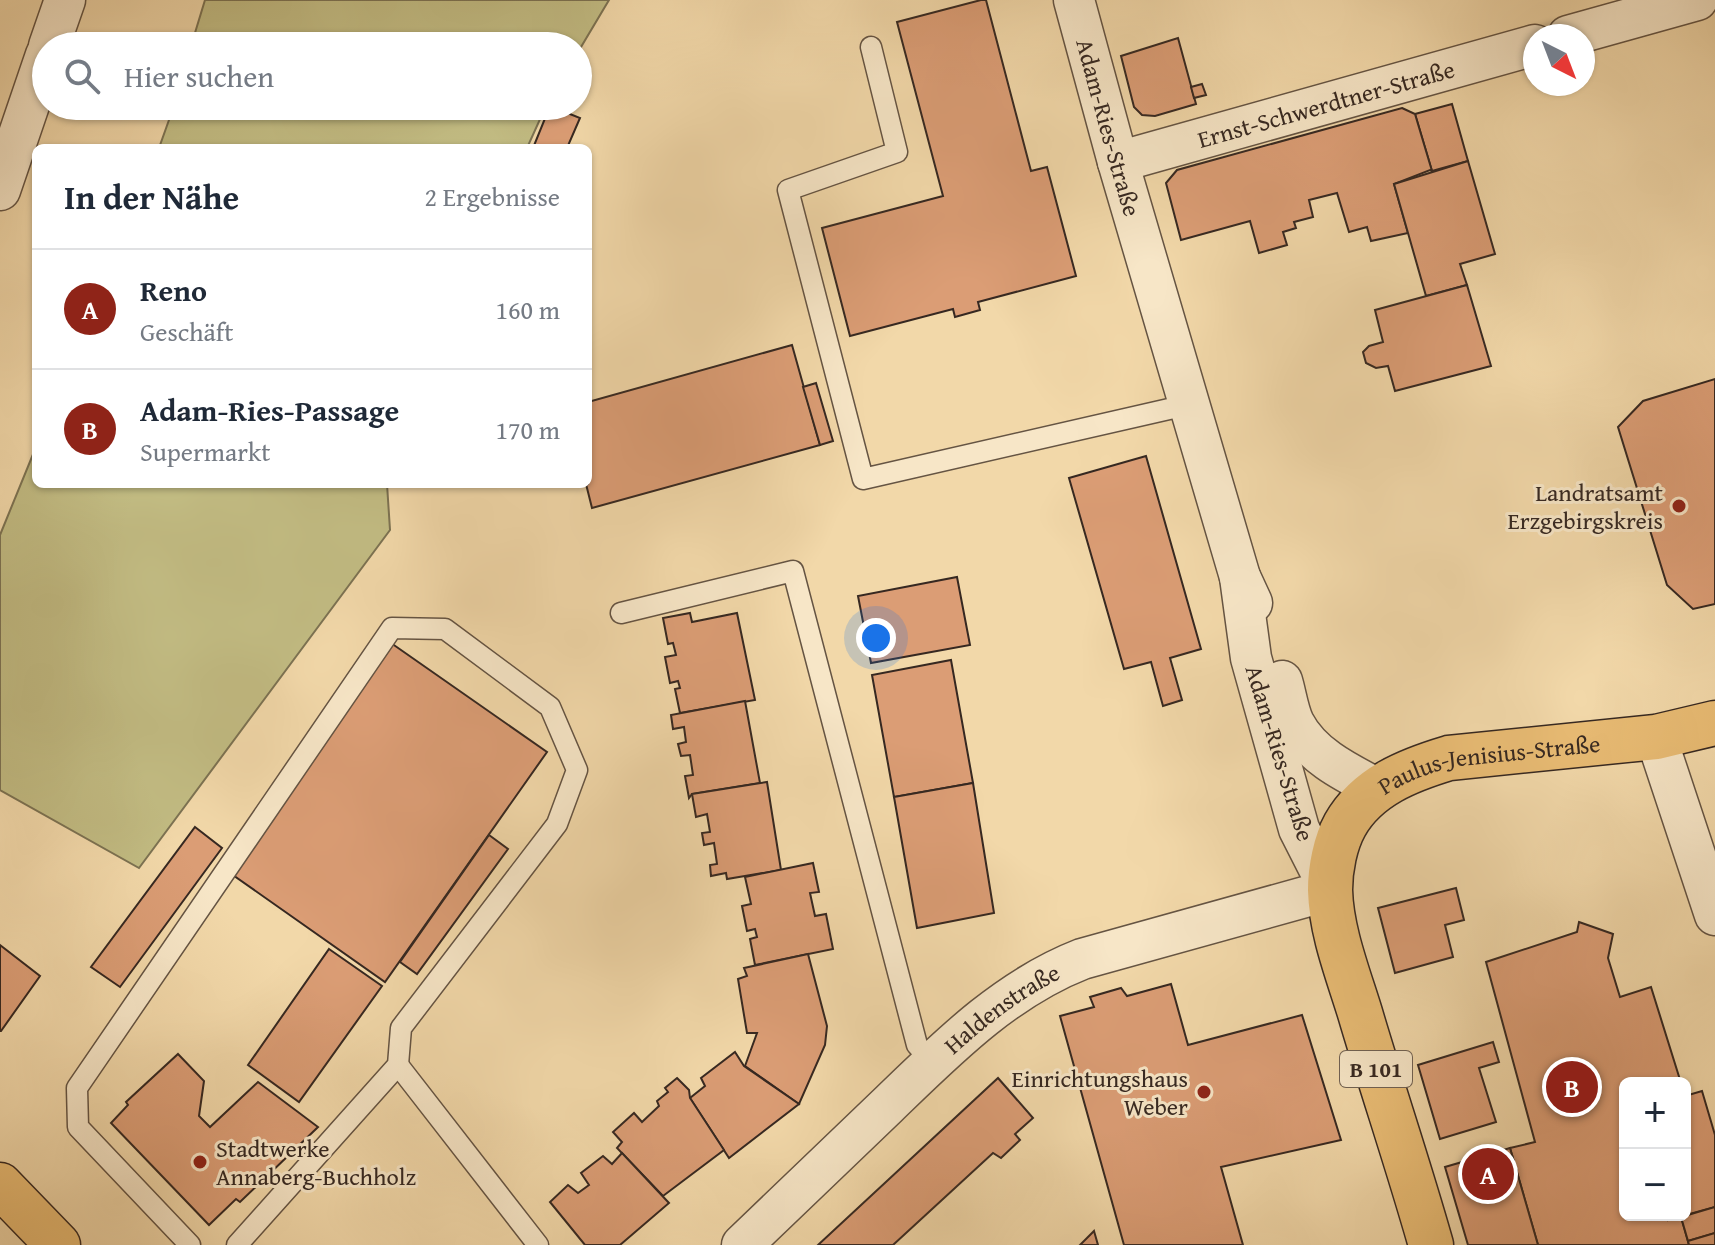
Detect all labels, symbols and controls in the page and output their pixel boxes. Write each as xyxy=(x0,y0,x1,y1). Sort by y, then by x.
north arrow xyxy=(1523,24,1595,96)
search box xyxy=(32,32,592,120)
street label: Adam-Ries-Straße xyxy=(1068,35,1150,220)
street label: Ernst-Schwerdtner-Straße xyxy=(1193,51,1459,156)
icon: search xyxy=(60,54,104,98)
text: Hier suchen xyxy=(124,54,274,98)
text: In der Nähe xyxy=(64,172,239,221)
text: 2 Ergebnisse xyxy=(425,177,560,216)
text: Reno xyxy=(140,268,207,312)
text: A xyxy=(82,290,98,329)
text: 160 m xyxy=(495,290,560,329)
text: Geschäft xyxy=(140,312,233,351)
text: Adam-Ries-Passage xyxy=(140,388,399,432)
text: B xyxy=(82,410,98,449)
text: 170 m xyxy=(495,410,560,449)
text: Supermarkt xyxy=(140,432,270,471)
place label: Landratsamt Erzgebirgskreis xyxy=(1508,475,1664,538)
marker: Landratsamt Erzgebirgskreis xyxy=(1670,497,1688,515)
your location xyxy=(856,618,896,658)
street label: Adam-Ries-Straße xyxy=(1237,661,1323,845)
street label: Paulus-Jenisius-Straße xyxy=(1371,725,1602,803)
street label: Haldenstraße xyxy=(936,954,1065,1062)
road number: B 101 xyxy=(1340,1051,1412,1087)
pin: B xyxy=(1546,1057,1598,1117)
place label: Einrichtungshaus Weber xyxy=(1012,1061,1188,1124)
map controls xyxy=(1619,1077,1691,1221)
button: + xyxy=(1619,1077,1691,1149)
marker: Einrichtungshaus Weber xyxy=(1195,1083,1213,1101)
place label: Stadtwerke Annaberg-Buchholz xyxy=(216,1131,416,1194)
pin: A xyxy=(1462,1144,1514,1204)
button: − xyxy=(1619,1149,1691,1221)
marker: Stadtwerke Annaberg-Buchholz xyxy=(191,1153,209,1171)

